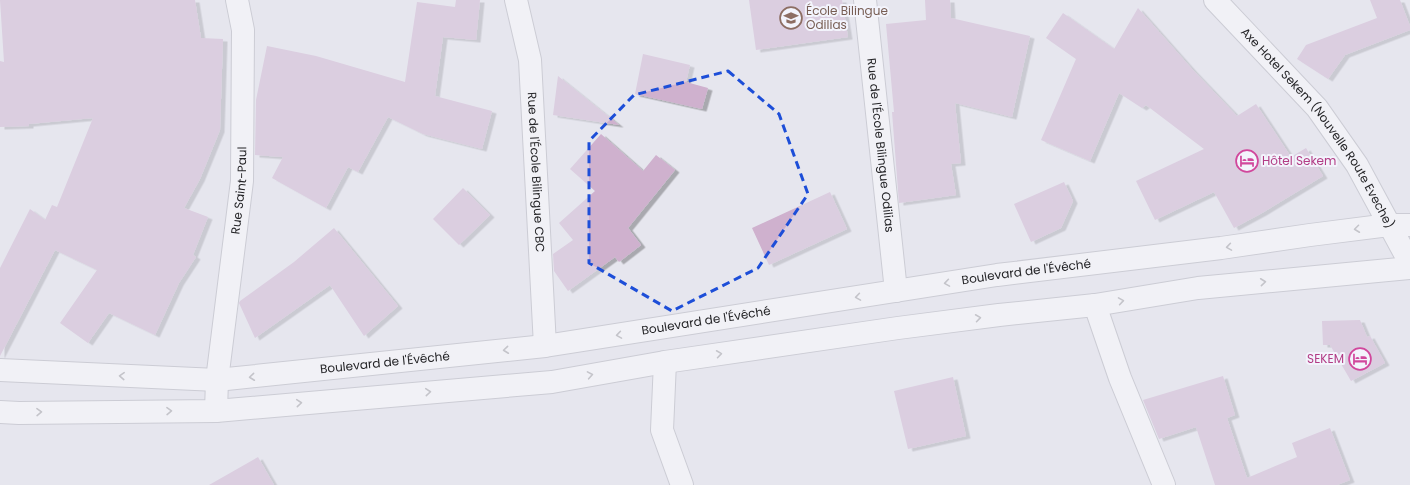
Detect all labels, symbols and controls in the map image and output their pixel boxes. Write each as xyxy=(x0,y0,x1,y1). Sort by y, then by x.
place label: École Bilingue Odilias xyxy=(806,2,888,33)
school or university icon: École Bilingue Odilias xyxy=(778,5,804,31)
street label: Axe Hotel Sekem (Nouvelle Route Eveche) xyxy=(1237,24,1399,231)
street label: Rue de l'École Bilingue Odilias xyxy=(863,57,899,233)
street label: Rue de l'École Bilingue CBC xyxy=(524,92,549,253)
street label: Rue Saint-Paul xyxy=(226,146,250,235)
hotel icon: Hôtel Sekem xyxy=(1234,148,1260,174)
place label: Hôtel Sekem xyxy=(1262,152,1336,169)
one-way arrow xyxy=(1354,224,1360,233)
one-way arrow xyxy=(1226,242,1232,251)
street label: Boulevard de l'Évêché xyxy=(960,255,1092,288)
one-way arrow xyxy=(1260,277,1266,286)
one-way arrow xyxy=(944,278,950,287)
one-way arrow xyxy=(855,292,861,301)
one-way arrow xyxy=(1118,297,1124,306)
street label: Boulevard de l'Évêché xyxy=(640,302,772,339)
one-way arrow xyxy=(975,314,981,323)
one-way arrow xyxy=(616,330,622,338)
one-way arrow xyxy=(503,345,509,354)
hotel icon: SEKEM xyxy=(1347,346,1373,372)
street label: Boulevard de l'Évêché xyxy=(319,347,450,377)
one-way arrow xyxy=(716,350,722,359)
place label: SEKEM xyxy=(1307,350,1344,367)
one-way arrow xyxy=(119,371,125,380)
one-way arrow xyxy=(587,371,593,380)
one-way arrow xyxy=(249,372,255,381)
one-way arrow xyxy=(425,388,431,397)
one-way arrow xyxy=(296,399,302,408)
one-way arrow xyxy=(166,407,172,415)
one-way arrow xyxy=(36,408,42,416)

